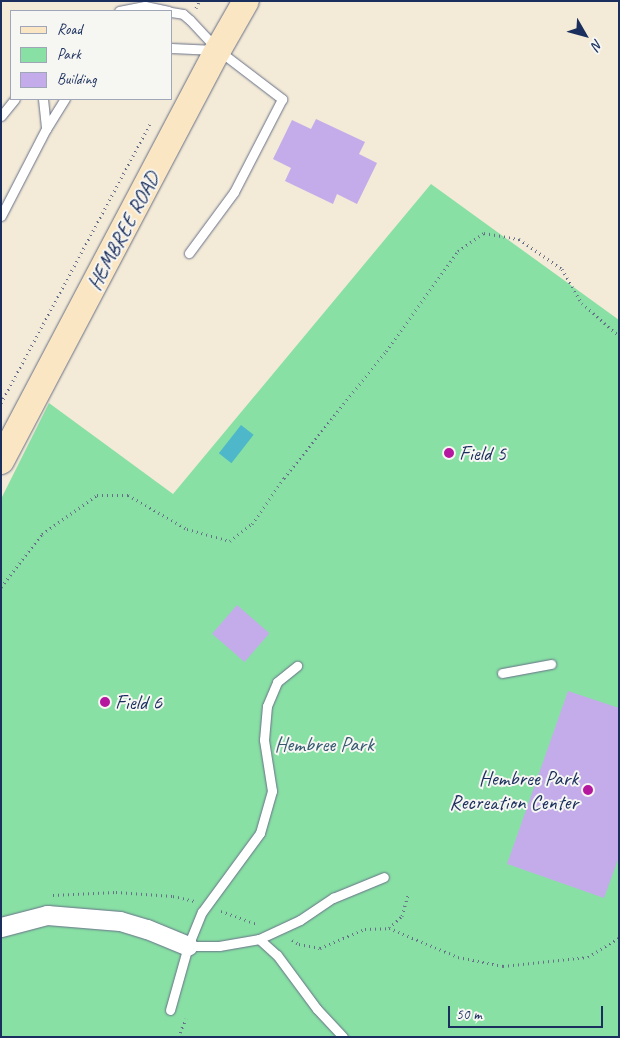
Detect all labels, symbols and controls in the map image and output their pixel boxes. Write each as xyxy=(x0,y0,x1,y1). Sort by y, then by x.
legend xyxy=(10,10,172,100)
north arrow xyxy=(560,10,610,60)
text: Road xyxy=(57,20,82,39)
text: N xyxy=(588,36,607,53)
text: Park xyxy=(57,45,81,64)
text: Building xyxy=(57,70,96,89)
street label: HEMBREE ROAD xyxy=(81,167,165,295)
place label: Field 5 xyxy=(459,440,506,466)
marker: Field 5 xyxy=(443,447,455,459)
place label: Field 6 xyxy=(115,689,162,715)
marker: Field 6 xyxy=(99,696,111,708)
park label: Hembree Park xyxy=(274,731,374,757)
place label: Hembree Park Recreation Center xyxy=(449,765,578,815)
marker: Hembree Park Recreation Center xyxy=(582,784,594,796)
scale bar xyxy=(450,996,605,1028)
text: 50 m xyxy=(456,1005,482,1024)

